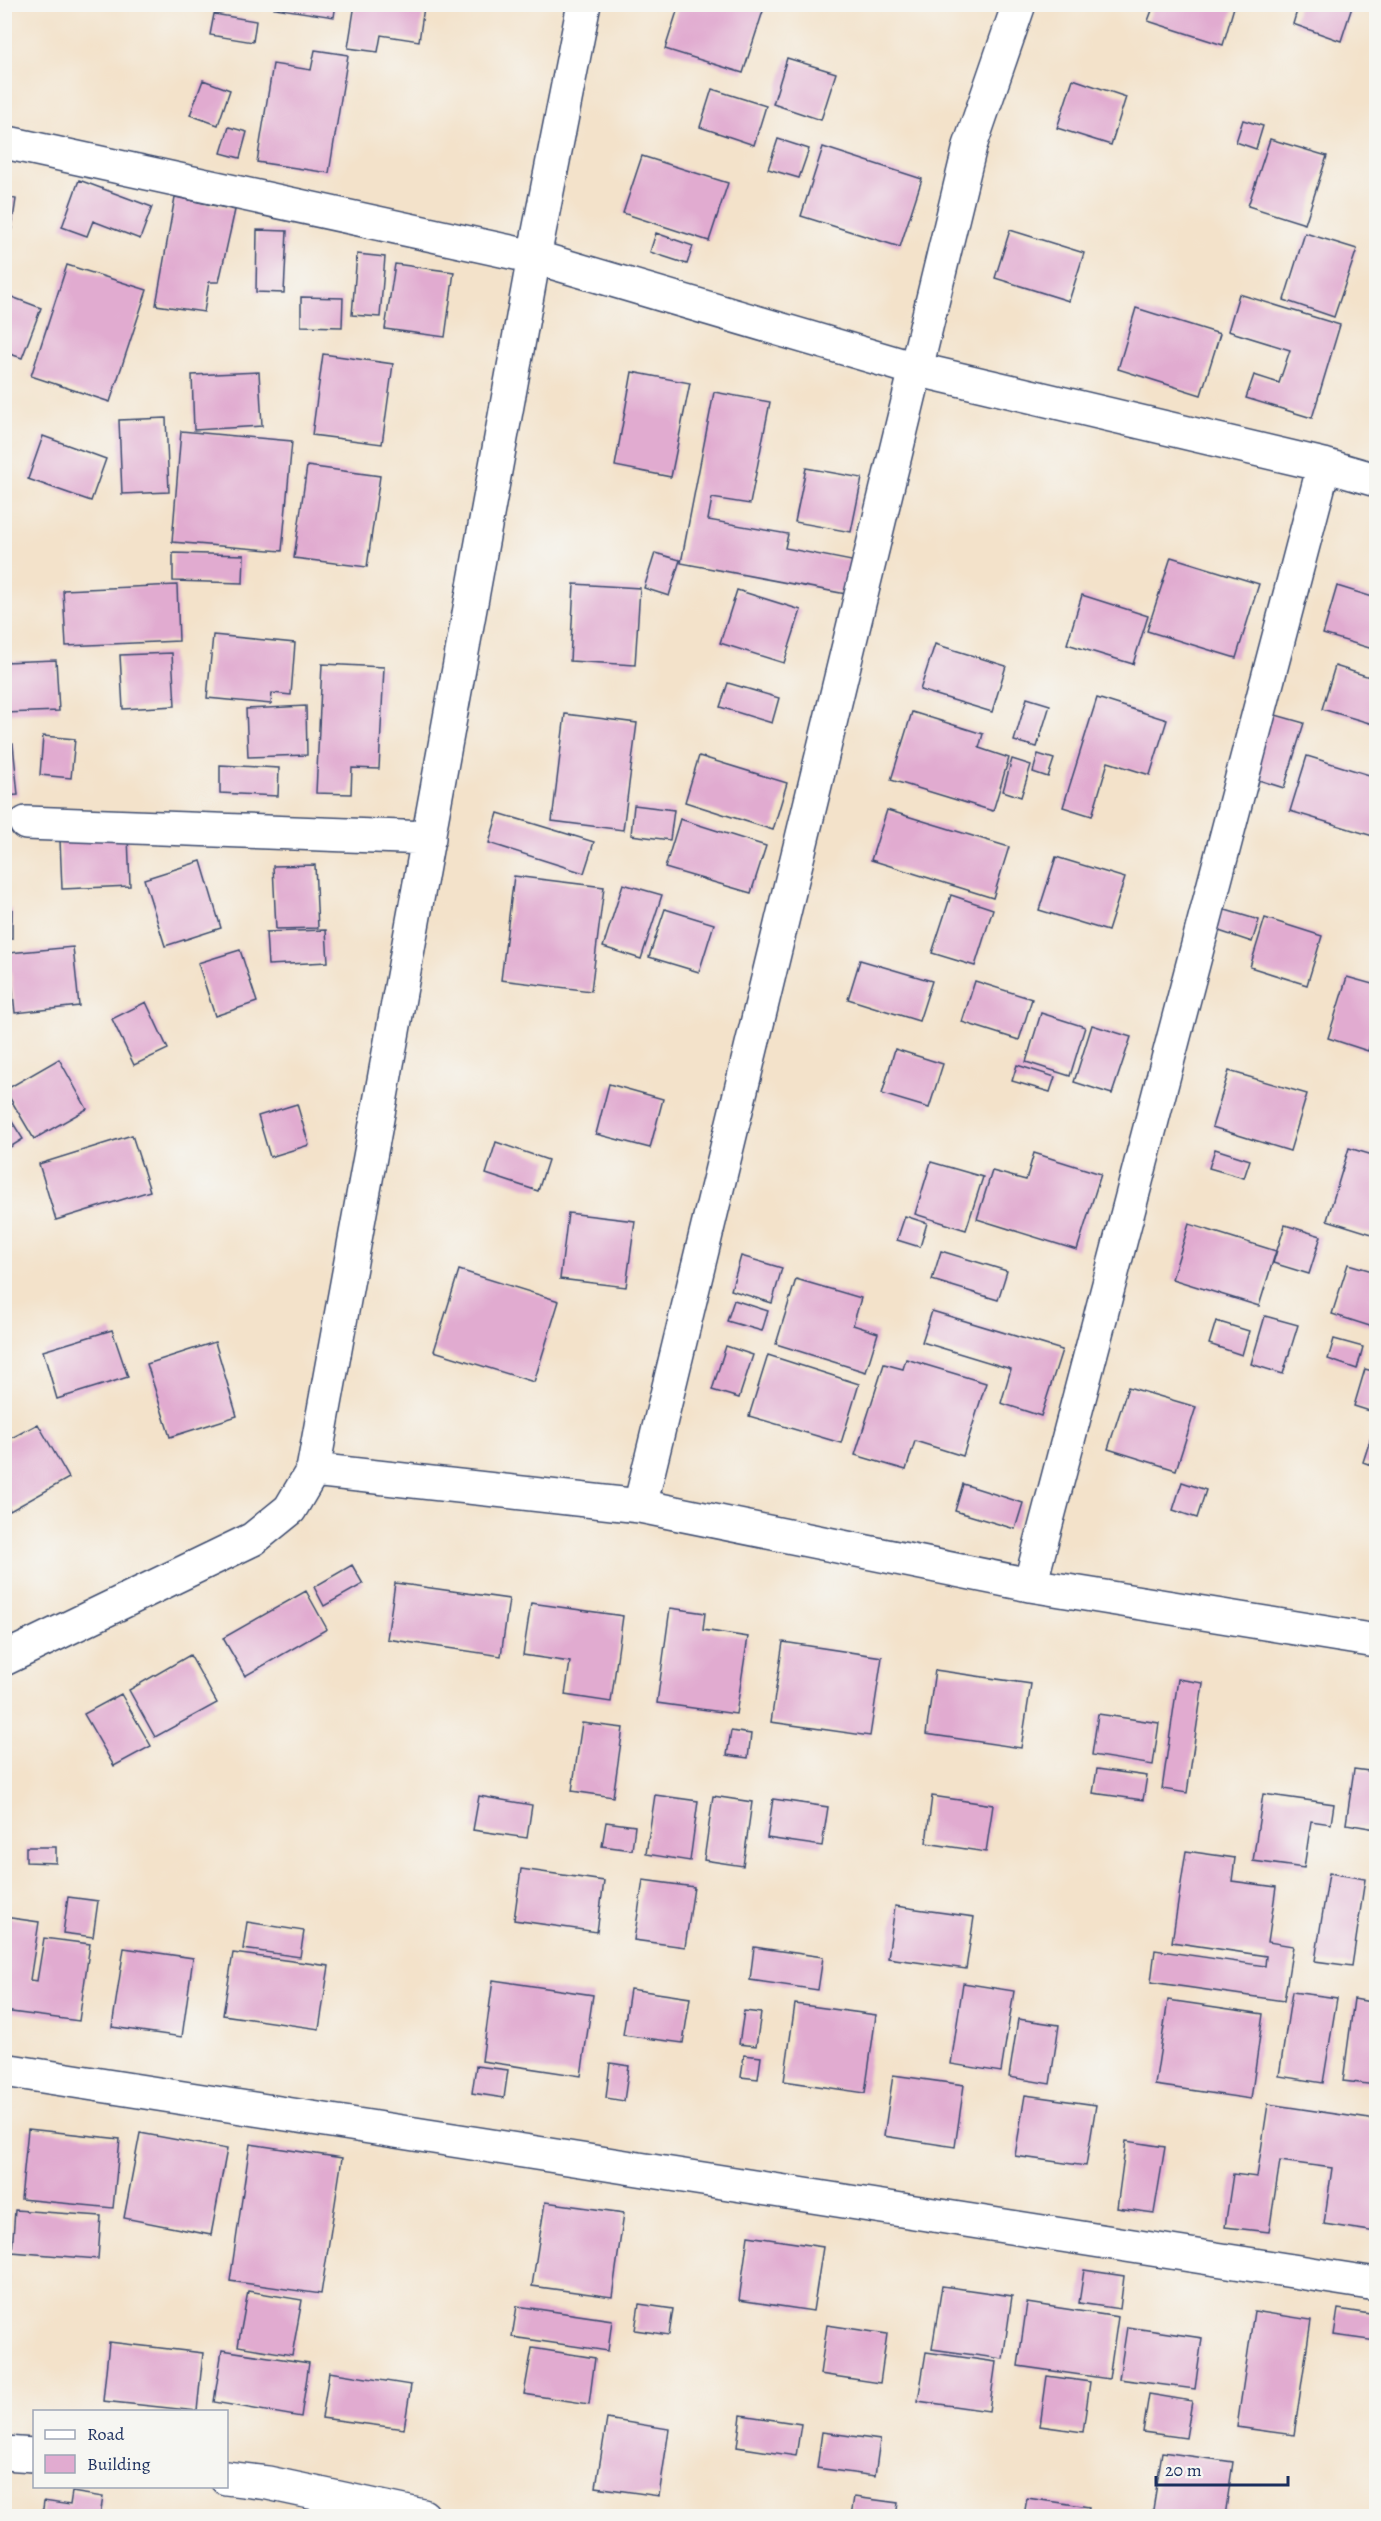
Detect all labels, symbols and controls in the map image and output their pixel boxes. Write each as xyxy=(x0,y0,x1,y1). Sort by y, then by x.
legend xyxy=(33,2410,228,2488)
text: Road xyxy=(87,2422,125,2446)
scale bar xyxy=(1156,2449,1288,2487)
text: Building xyxy=(87,2452,151,2476)
text: 20 m xyxy=(1165,2458,1202,2482)

